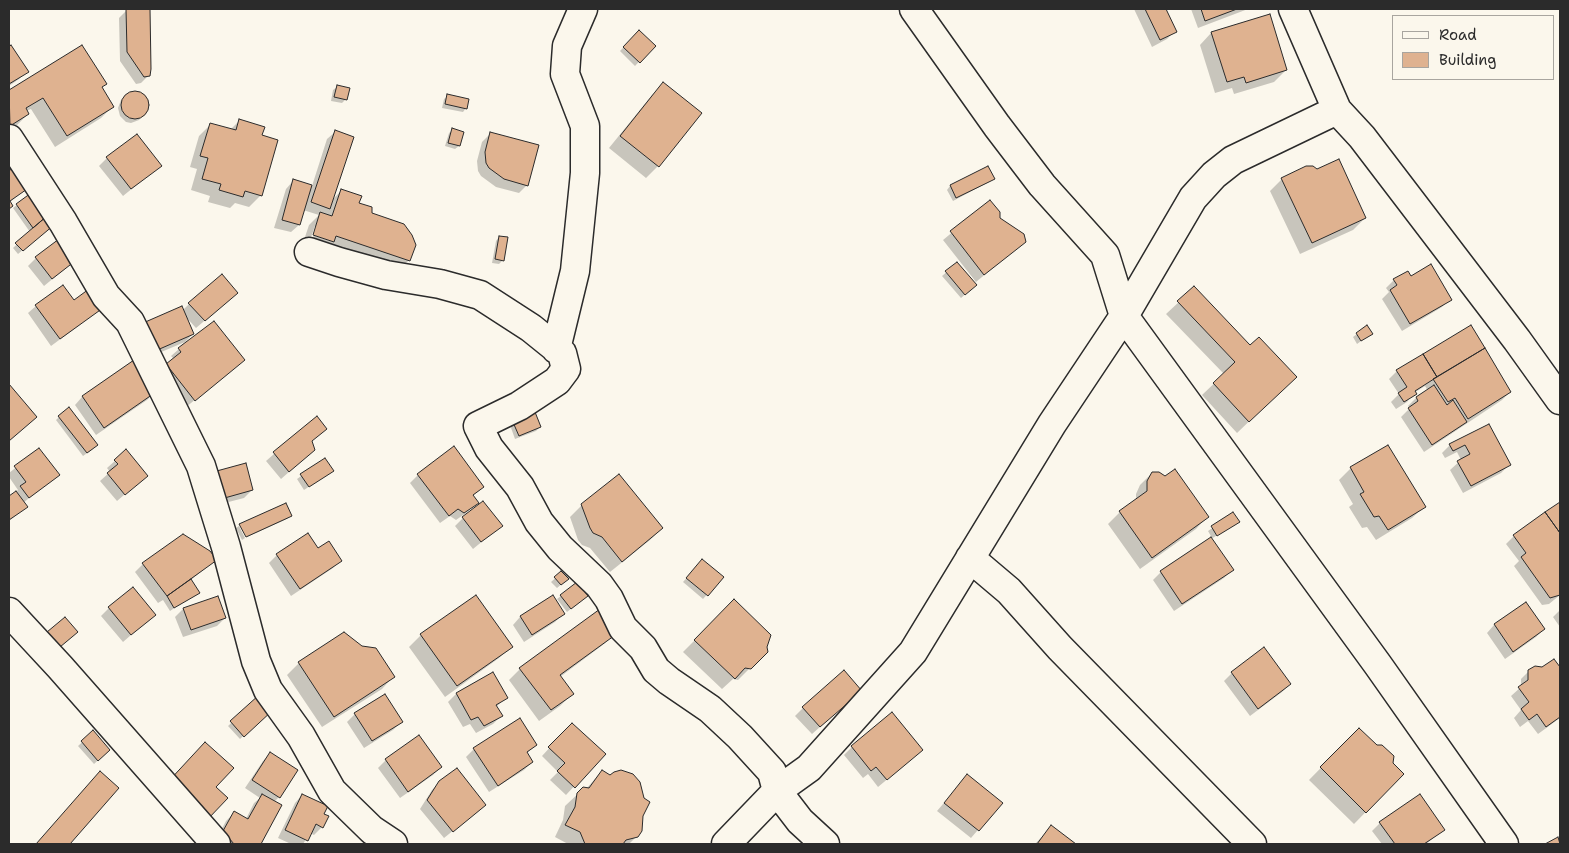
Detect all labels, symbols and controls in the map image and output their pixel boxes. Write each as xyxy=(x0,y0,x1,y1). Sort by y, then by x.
legend xyxy=(1392,15,1554,80)
text: Road xyxy=(1439,25,1477,45)
text: Building xyxy=(1439,50,1496,70)

